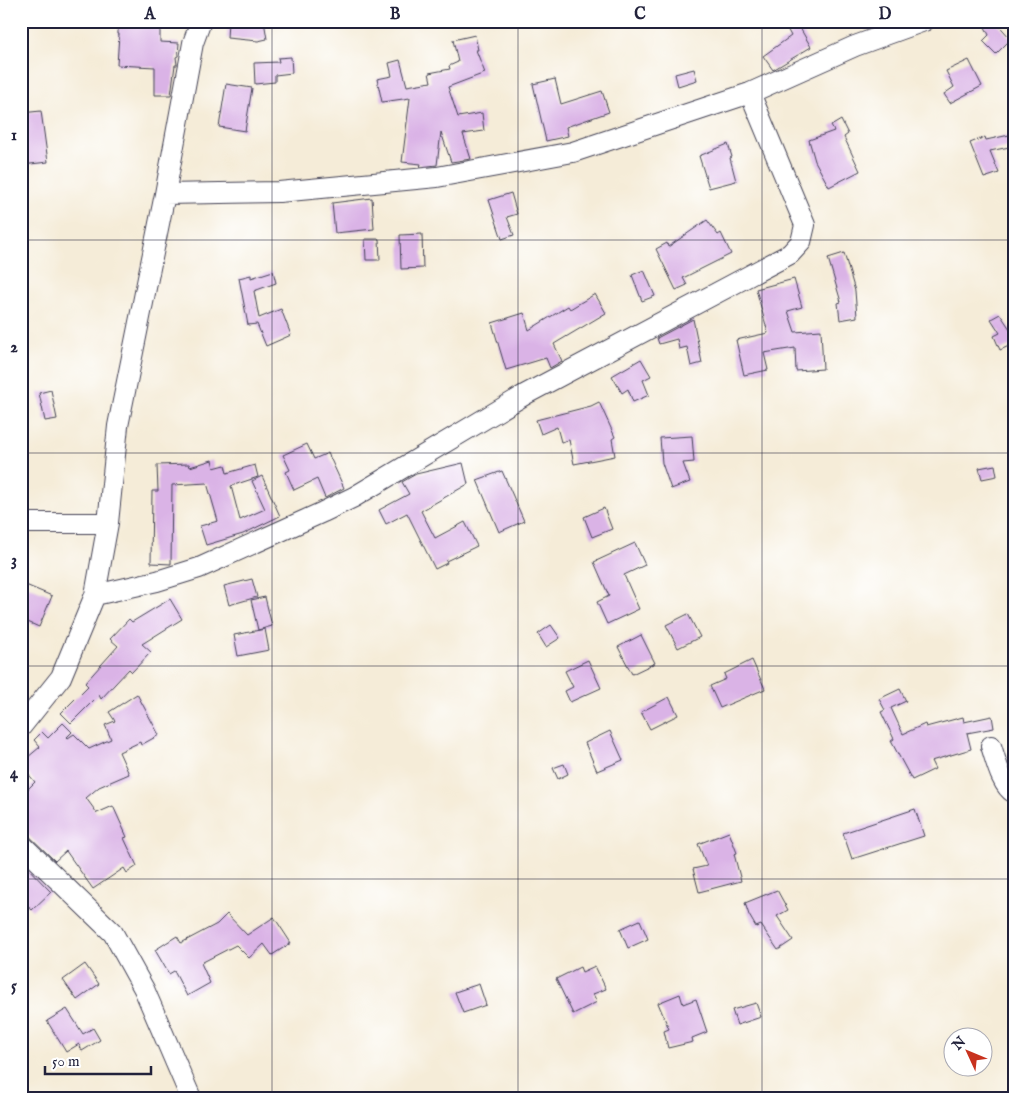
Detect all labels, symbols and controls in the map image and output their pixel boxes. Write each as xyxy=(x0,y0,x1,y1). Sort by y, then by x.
text: A xyxy=(144,5,157,25)
text: B xyxy=(390,5,401,25)
text: C xyxy=(634,5,646,25)
text: D xyxy=(879,5,892,25)
text: 1 xyxy=(11,126,17,146)
text: 2 xyxy=(10,338,18,358)
text: 3 xyxy=(11,551,17,571)
text: 4 xyxy=(10,764,19,784)
text: 5 xyxy=(11,977,17,997)
north arrow xyxy=(942,1026,992,1076)
text: N xyxy=(948,1033,970,1055)
scale bar xyxy=(45,1044,151,1076)
text: 50 m xyxy=(52,1052,80,1071)

